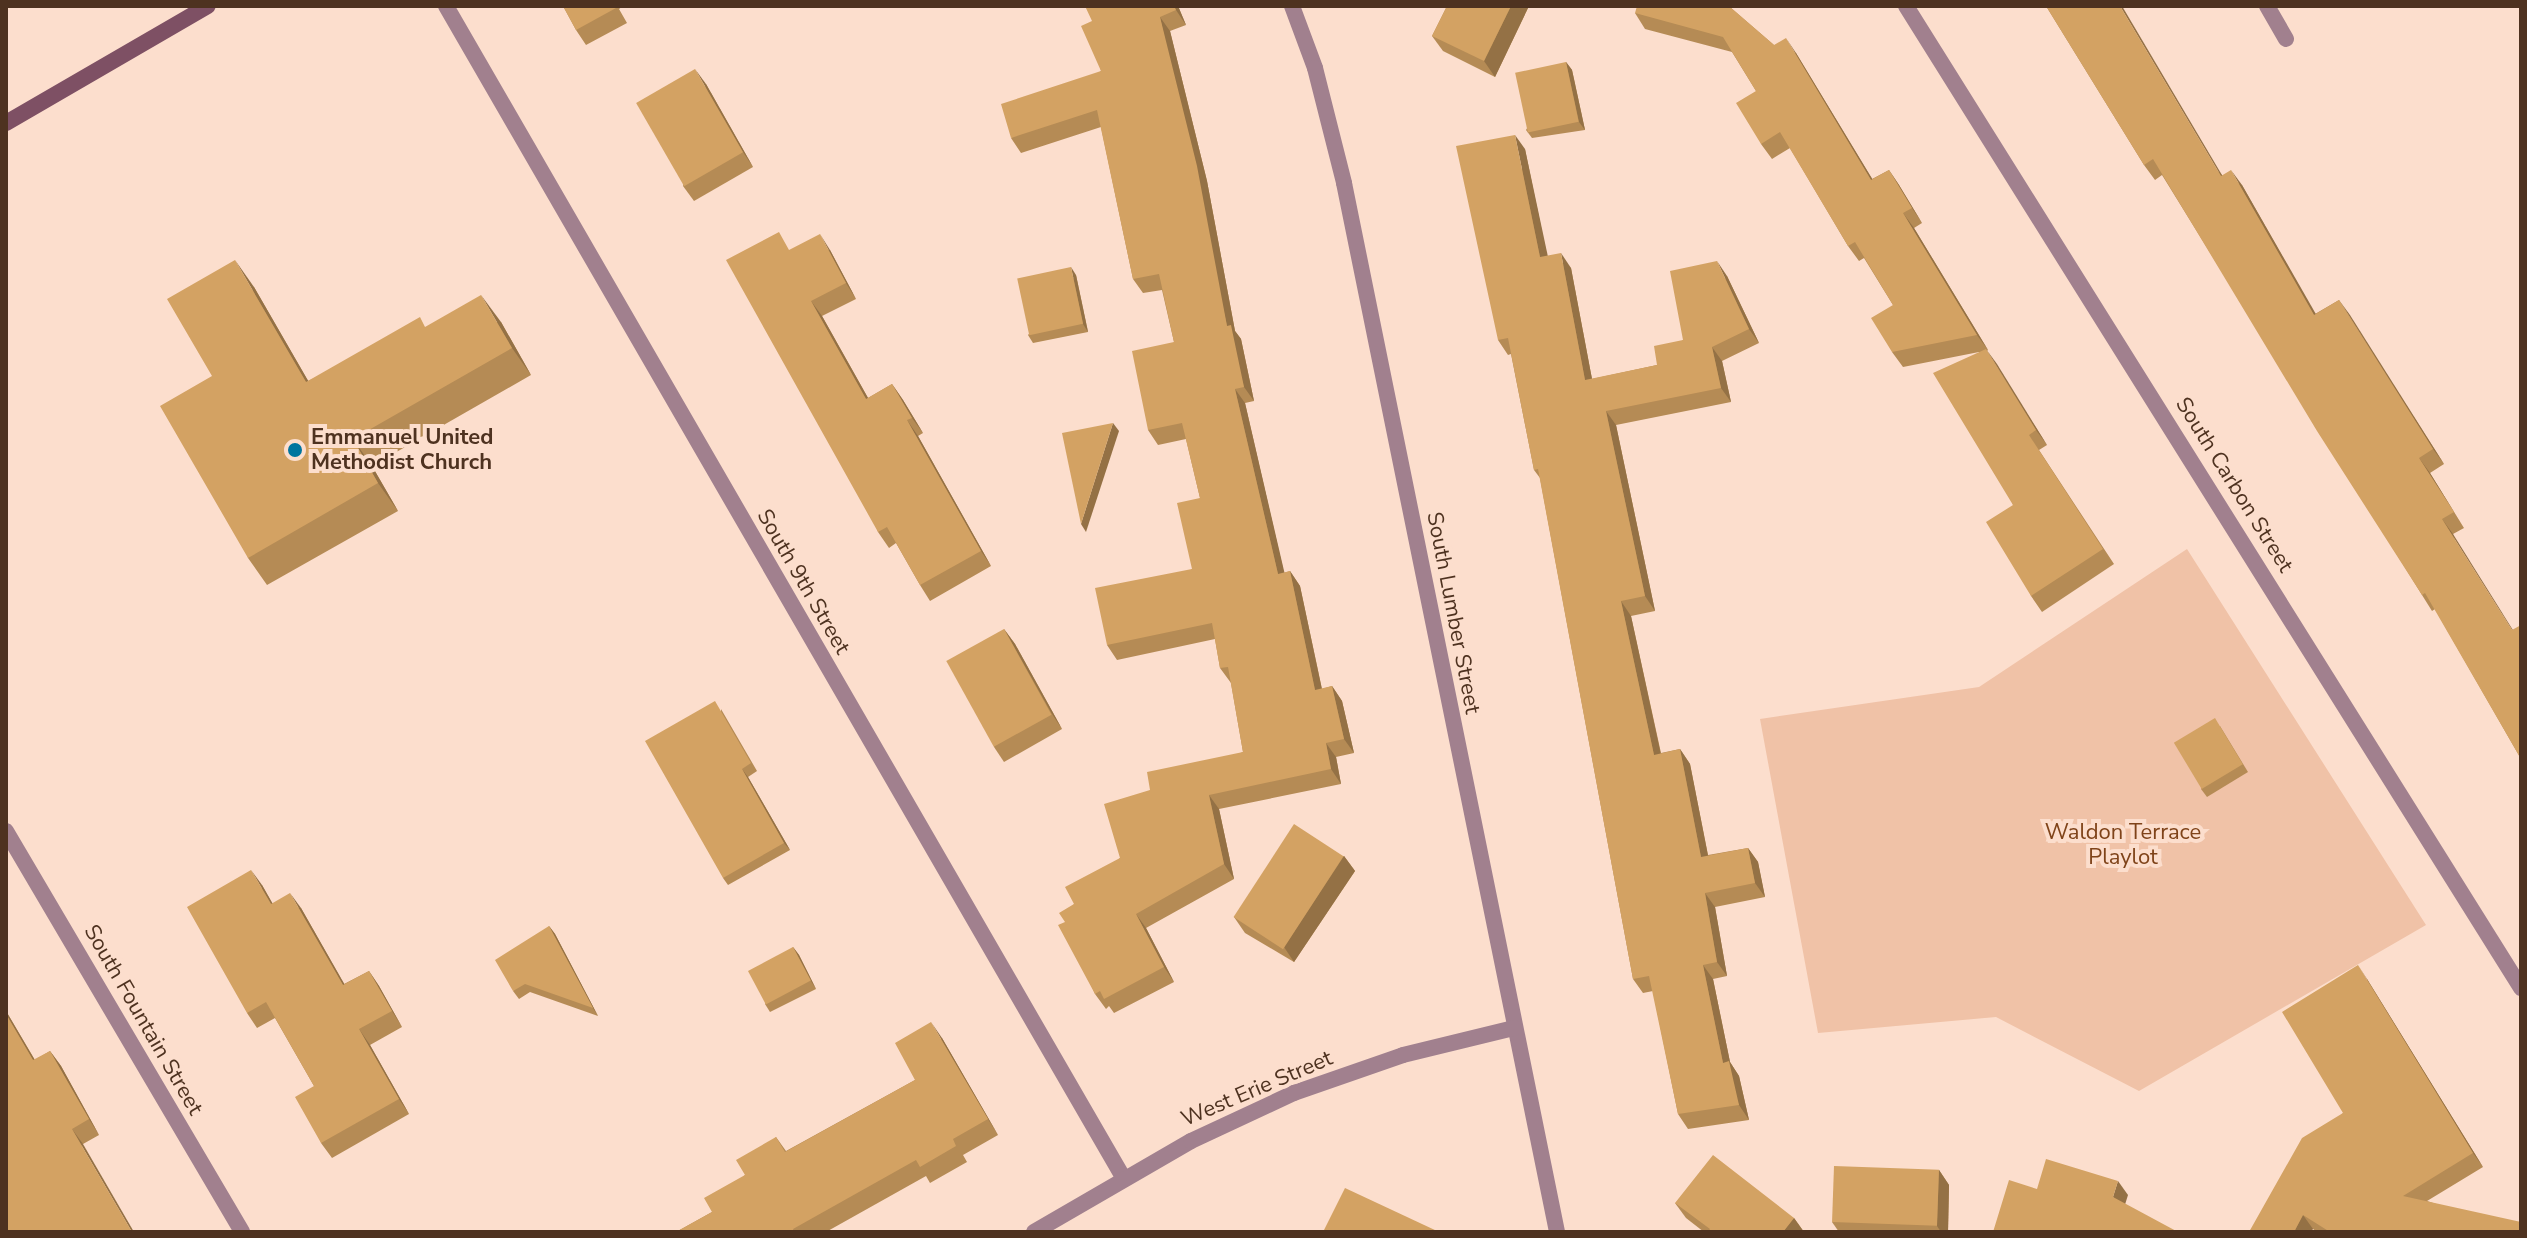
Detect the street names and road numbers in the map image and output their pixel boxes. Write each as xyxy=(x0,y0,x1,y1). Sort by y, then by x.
street label: South Carbon Street xyxy=(2170,393,2298,577)
street label: South 9th Street xyxy=(751,505,855,659)
street label: South Lumber Street xyxy=(1420,510,1486,716)
street label: South Fountain Street xyxy=(78,920,208,1120)
street label: West Erie Street xyxy=(1177,1045,1337,1133)

